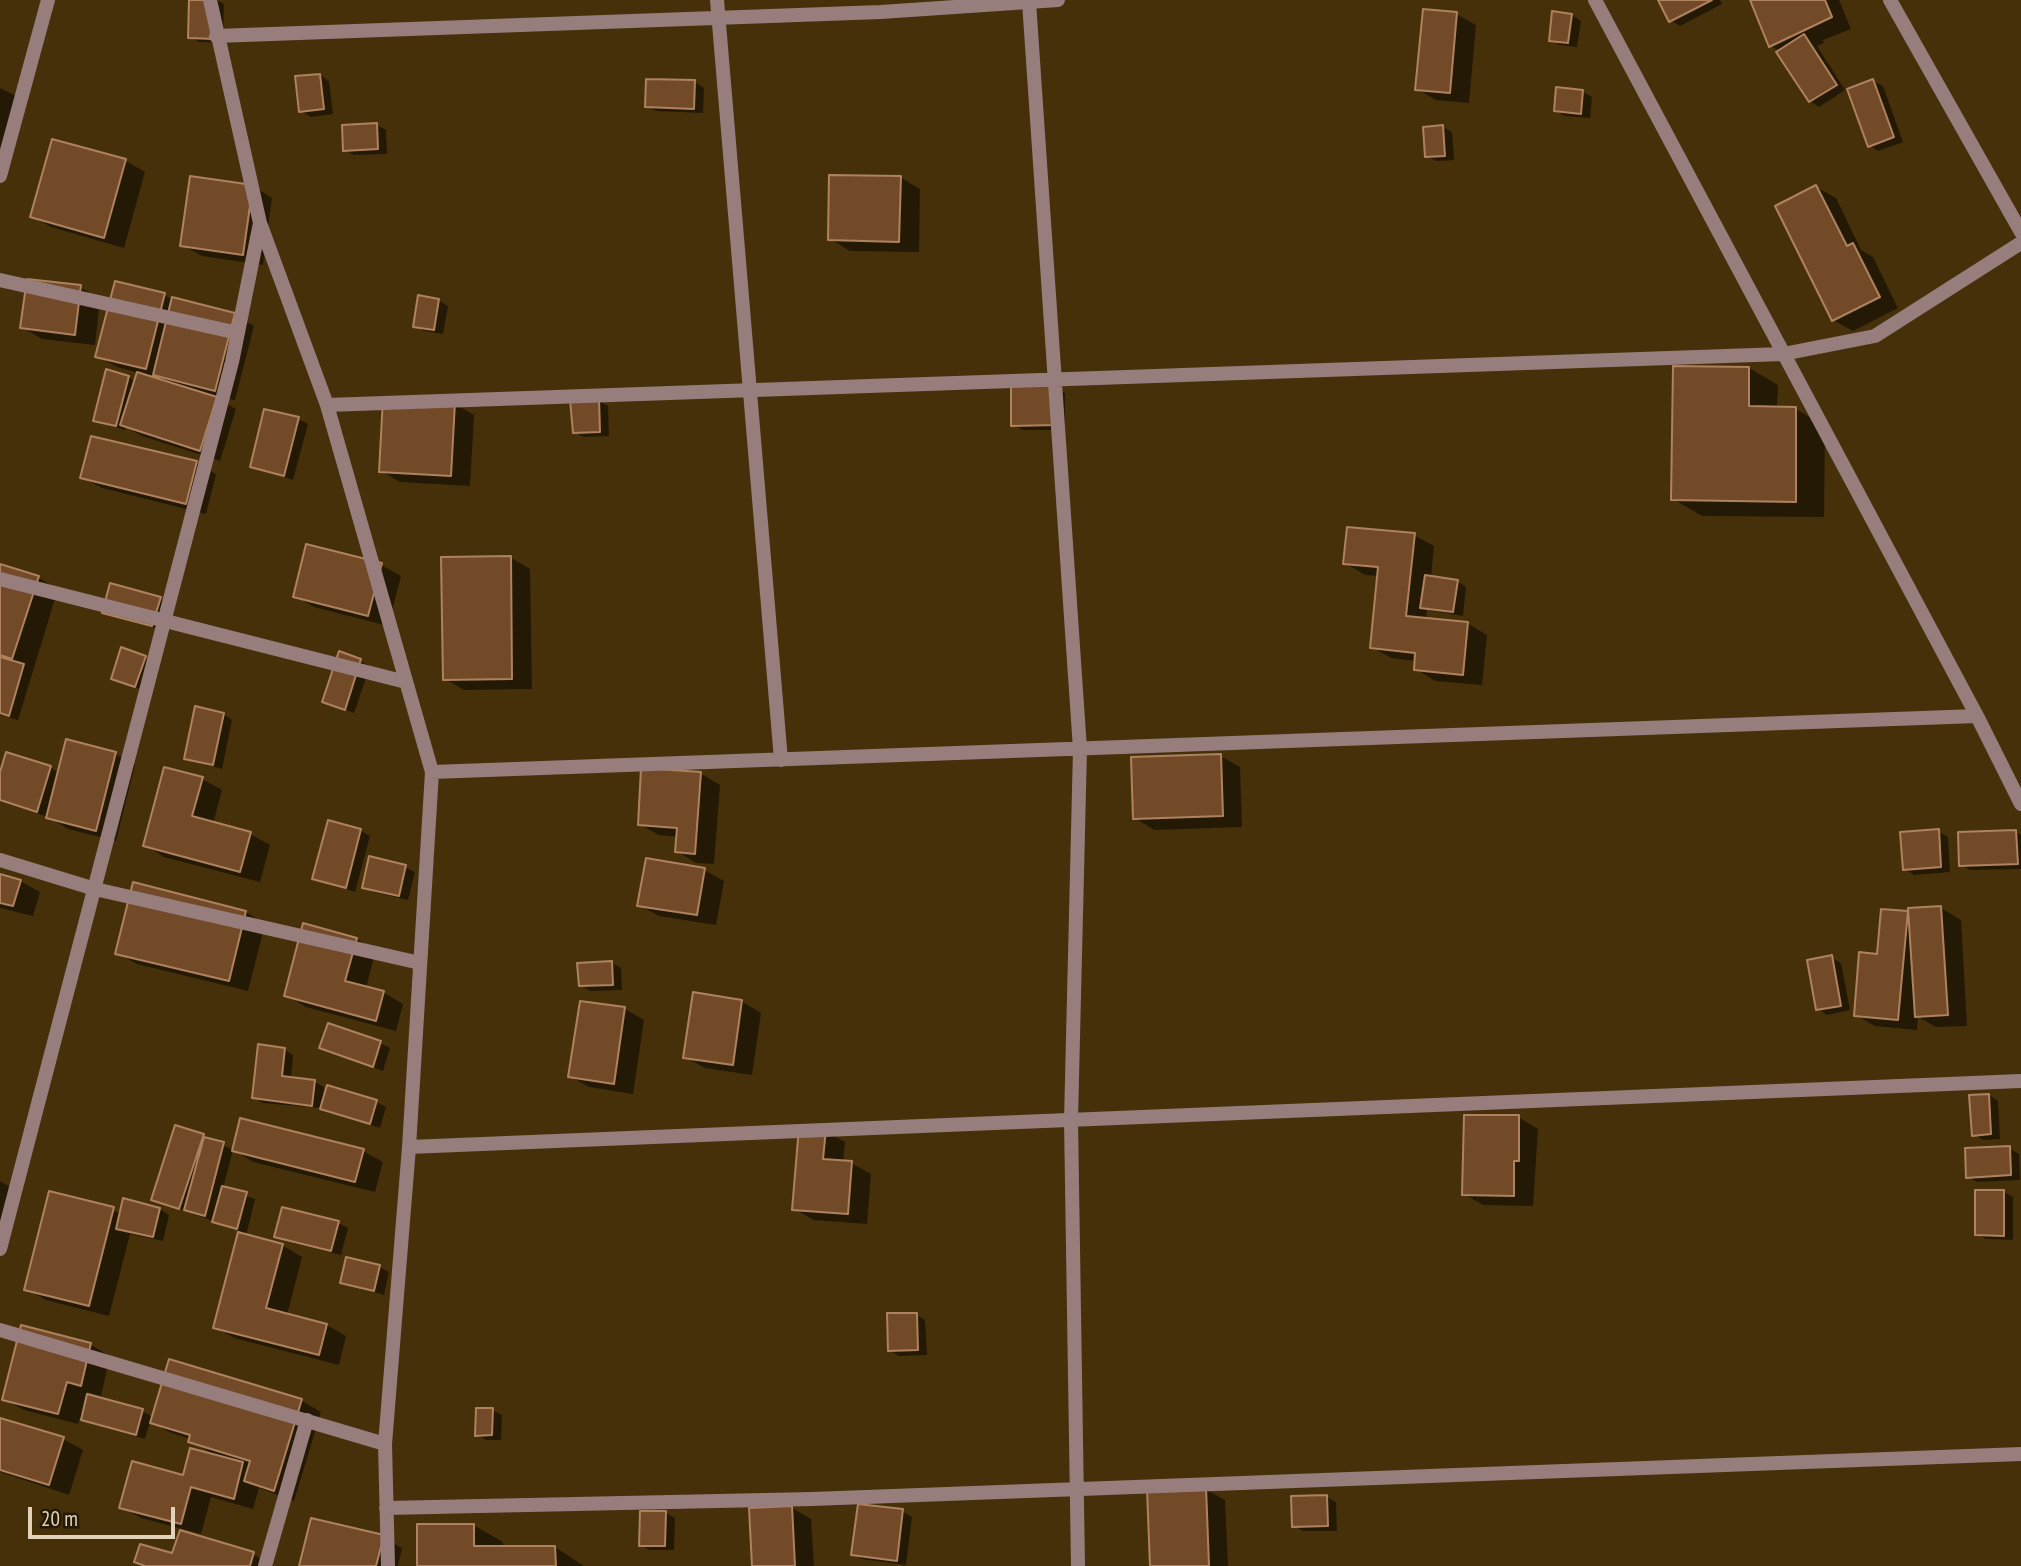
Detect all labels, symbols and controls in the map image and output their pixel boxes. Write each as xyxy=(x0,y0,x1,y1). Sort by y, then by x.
scale bar xyxy=(32,1492,178,1536)
text: 20 m xyxy=(41,1505,78,1532)

